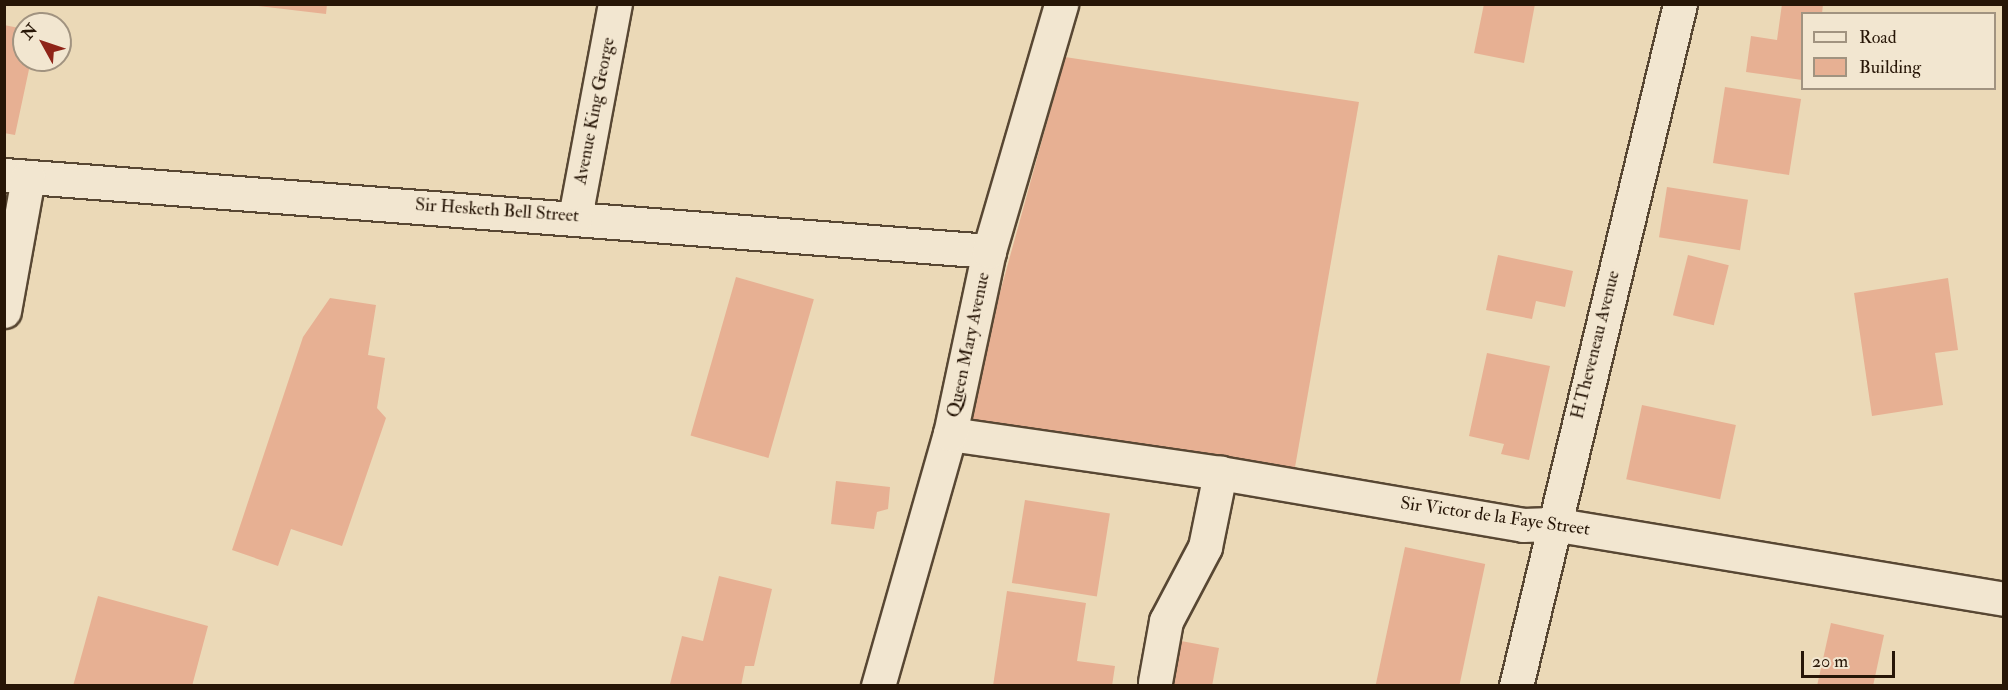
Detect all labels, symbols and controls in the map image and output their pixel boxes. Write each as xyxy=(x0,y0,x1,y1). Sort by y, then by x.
north arrow xyxy=(12,12,72,72)
legend xyxy=(1801,12,1996,90)
text: N xyxy=(17,20,42,44)
text: Road xyxy=(1859,26,1897,49)
street label: Avenue King George xyxy=(570,36,620,186)
text: Building xyxy=(1859,56,1921,79)
street label: Sir Hesketh Bell Street xyxy=(414,195,580,227)
street label: H.Theveneau Avenue xyxy=(1567,268,1625,422)
street label: Queen Mary Avenue xyxy=(943,270,995,420)
street label: Sir Victor de la Faye Street xyxy=(1399,493,1591,541)
scale bar xyxy=(1804,639,1898,677)
text: 20 m xyxy=(1812,650,1848,673)

